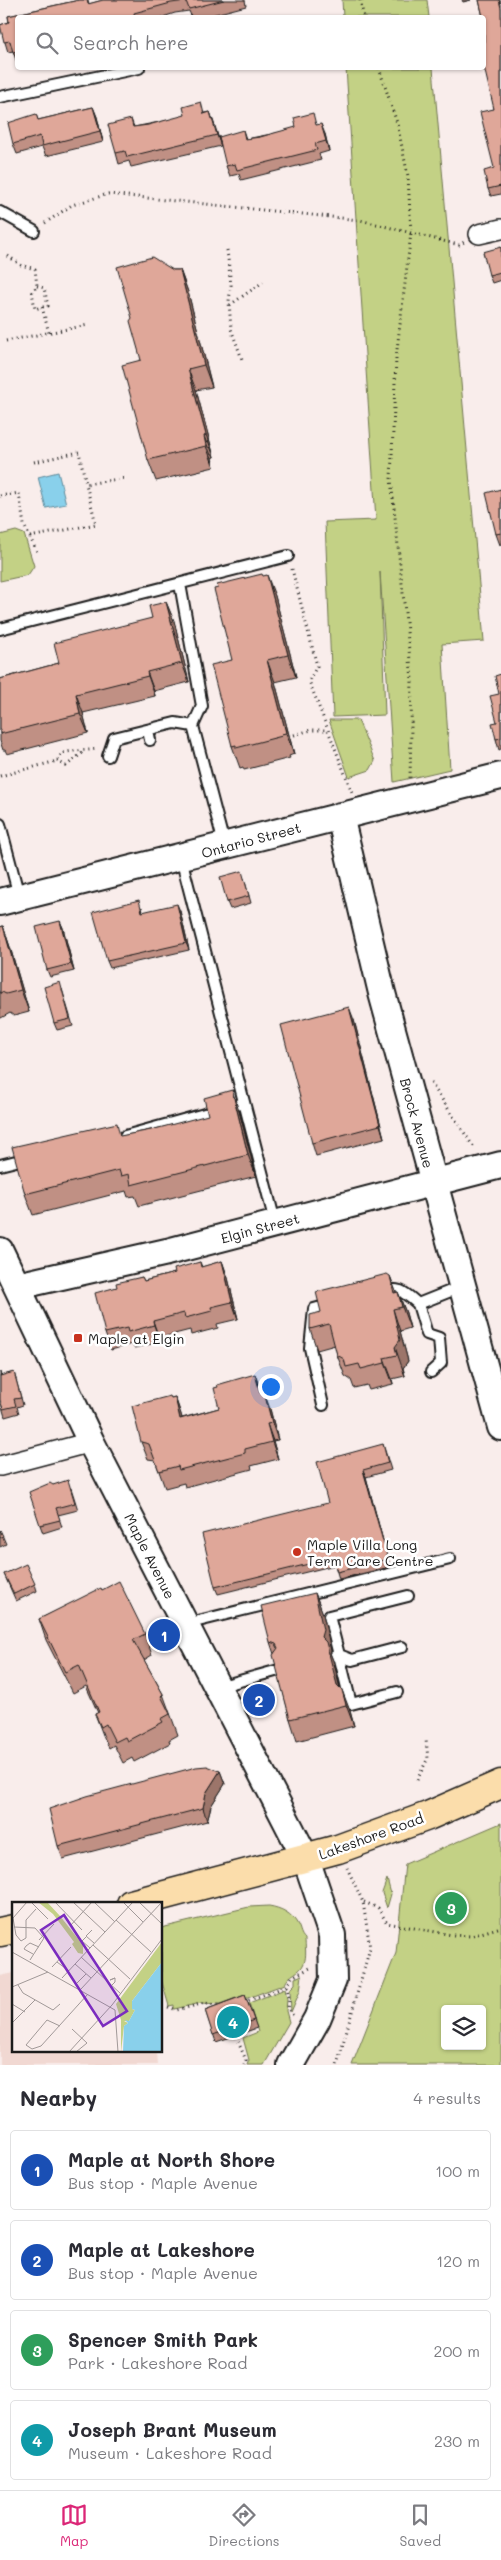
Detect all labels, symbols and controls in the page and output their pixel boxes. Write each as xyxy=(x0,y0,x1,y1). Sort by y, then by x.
search box xyxy=(15,15,486,70)
icon: search xyxy=(33,29,61,57)
text: Search here xyxy=(73,30,189,55)
street label: Ontario Street xyxy=(199,818,303,862)
street label: Brock Avenue xyxy=(396,1076,438,1170)
street label: Elgin Street xyxy=(219,1208,301,1248)
place label: Maple at Elgin xyxy=(88,1329,184,1348)
marker: Maple at Elgin xyxy=(72,1332,84,1344)
your location xyxy=(258,1374,284,1400)
street label: Maple Avenue xyxy=(120,1510,180,1602)
place label: Maple Villa Long Term Care Centre xyxy=(307,1535,433,1570)
marker: Maple Villa Long Term Care Centre xyxy=(291,1546,303,1558)
pin: 1 xyxy=(148,1616,180,1654)
pin: 2 xyxy=(243,1681,275,1719)
street label: Lakeshore Road xyxy=(316,1808,426,1864)
pin: 3 xyxy=(435,1889,467,1927)
inset map xyxy=(12,1902,162,2052)
pin: 4 xyxy=(217,2003,249,2041)
map controls xyxy=(441,2005,486,2050)
button: layers xyxy=(441,2005,486,2050)
text: Nearby xyxy=(20,2084,97,2111)
text: 4 results xyxy=(413,2087,481,2108)
text: Maple at North Shore xyxy=(68,2147,275,2172)
text: 1 xyxy=(33,2160,41,2181)
text: 100 m xyxy=(435,2160,480,2181)
text: Bus stop · Maple Avenue xyxy=(68,2172,258,2193)
text: Maple at Lakeshore xyxy=(68,2237,255,2262)
text: 2 xyxy=(33,2250,41,2271)
text: 120 m xyxy=(436,2250,480,2271)
text: Bus stop · Maple Avenue xyxy=(68,2262,258,2283)
text: Spencer Smith Park xyxy=(68,2327,258,2352)
text: 3 xyxy=(32,2340,42,2361)
text: 200 m xyxy=(433,2340,480,2361)
text: Park · Lakeshore Road xyxy=(68,2352,247,2373)
text: Joseph Brant Museum xyxy=(68,2417,277,2442)
text: 4 xyxy=(32,2430,42,2451)
text: 230 m xyxy=(434,2430,480,2451)
text: Museum · Lakeshore Road xyxy=(68,2442,272,2463)
tab: Map xyxy=(60,2501,88,2550)
tab: Directions xyxy=(208,2501,280,2550)
tab: Saved xyxy=(399,2501,441,2550)

